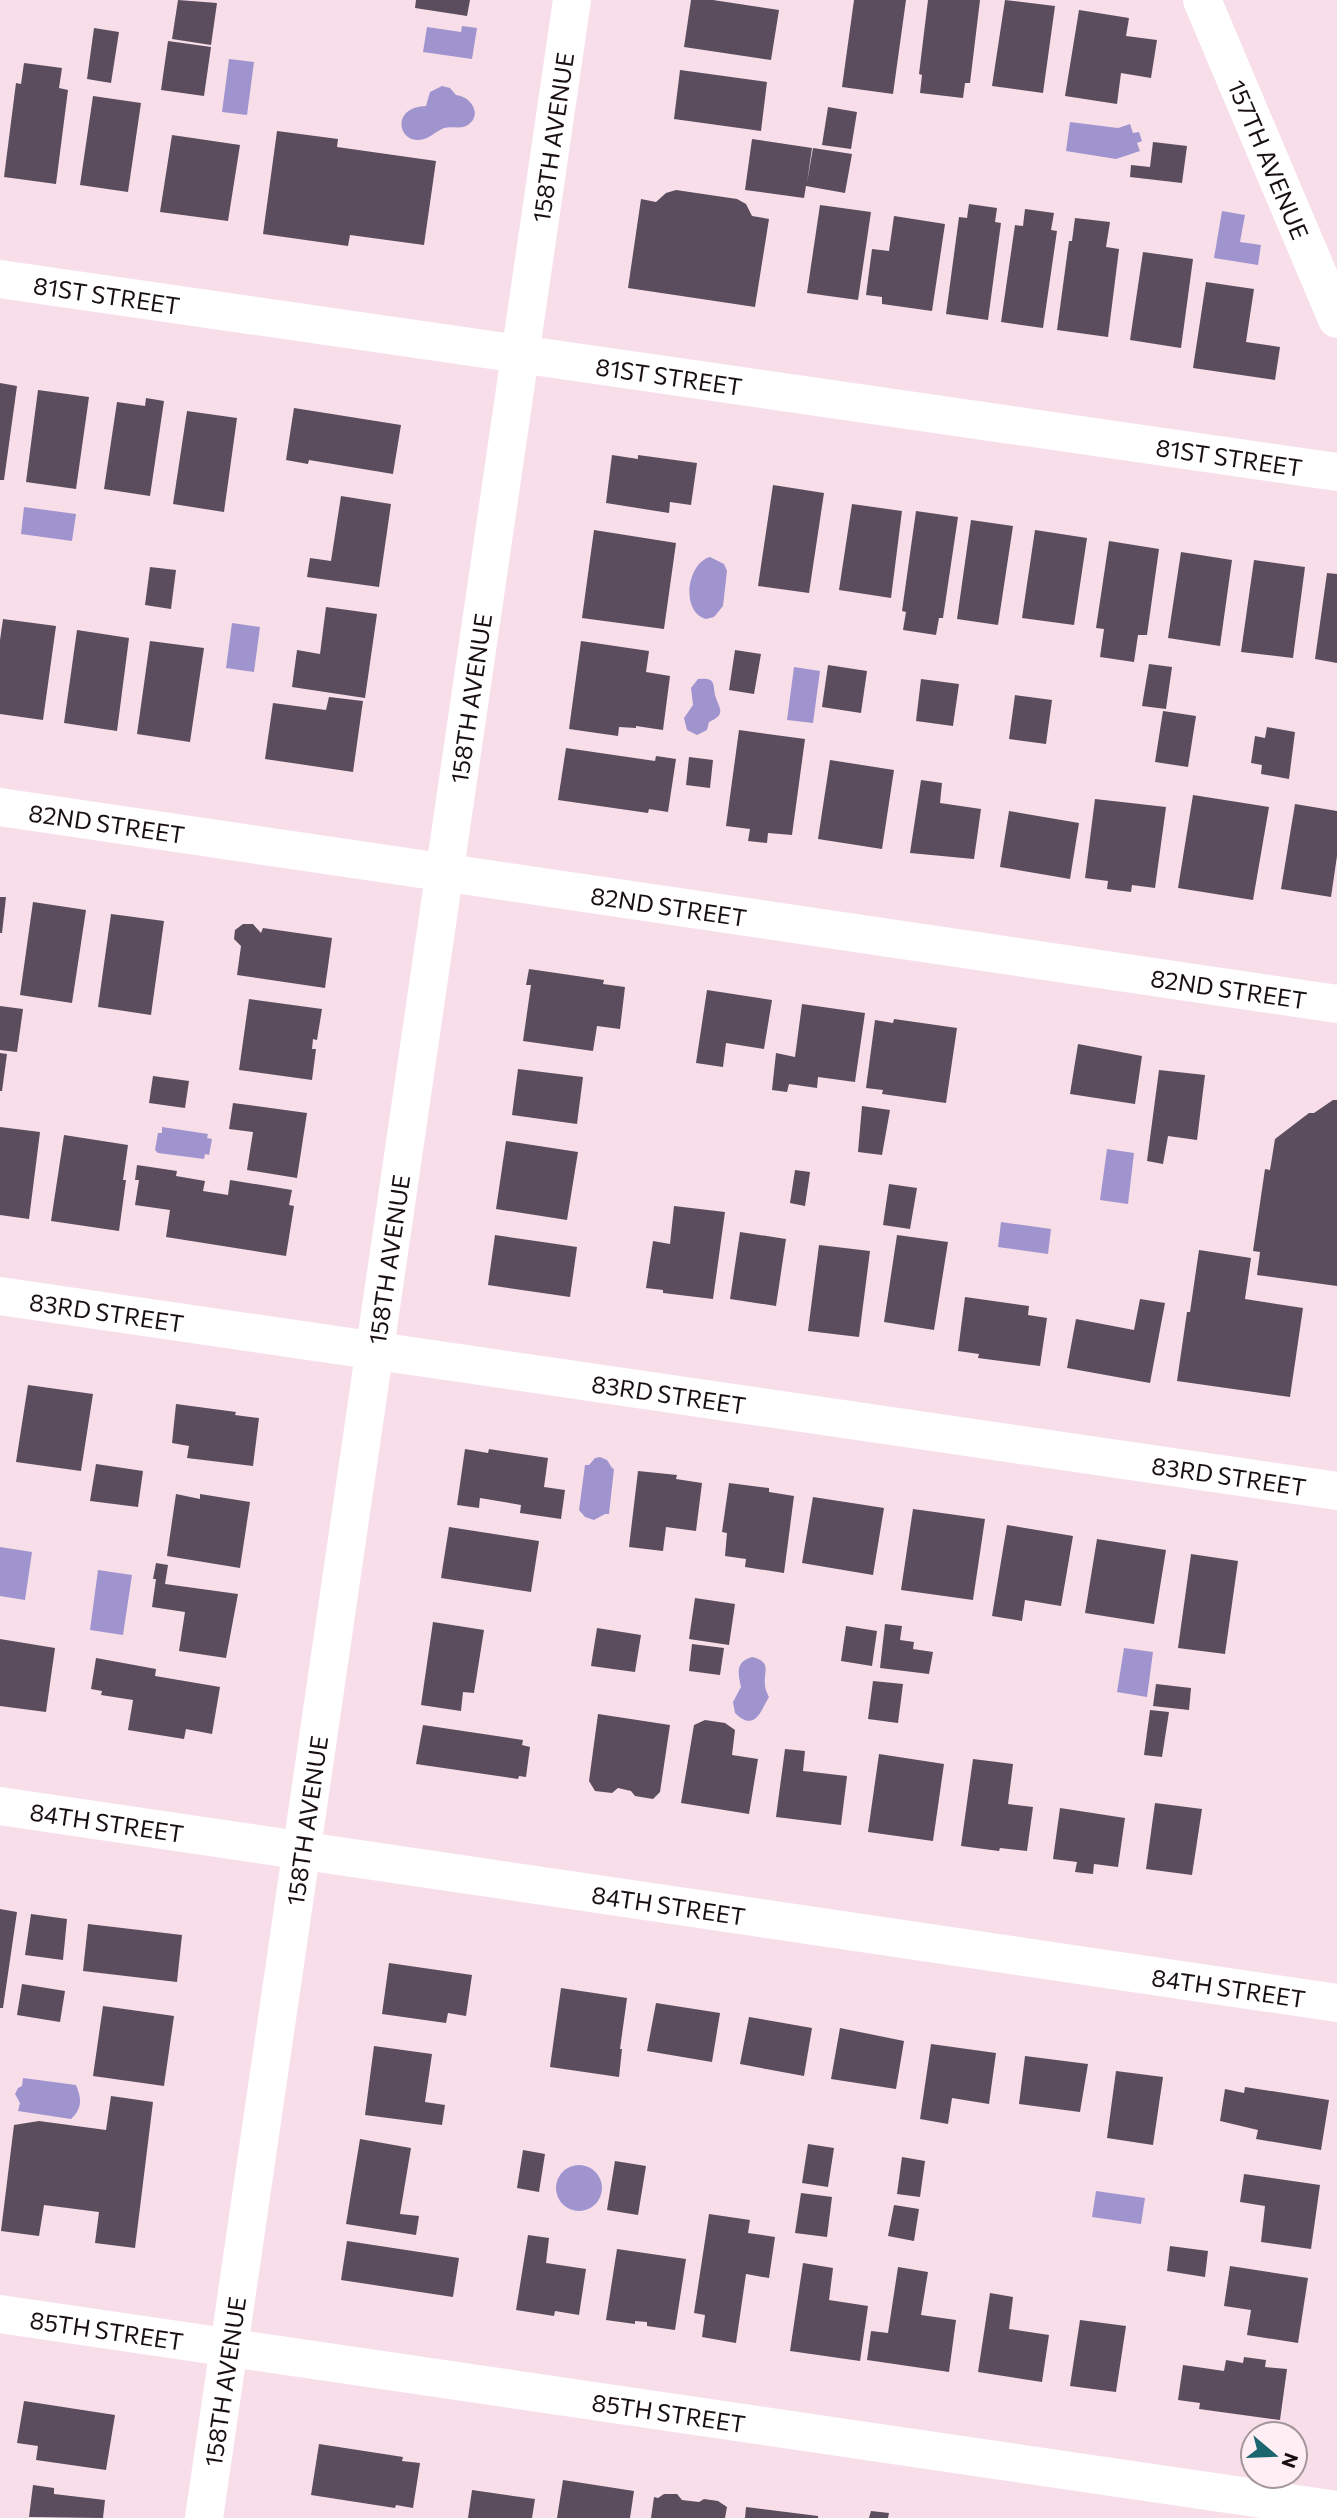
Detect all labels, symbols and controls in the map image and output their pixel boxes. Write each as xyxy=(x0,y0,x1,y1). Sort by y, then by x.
street label: 158TH AVENUE xyxy=(525,50,579,224)
street label: 157TH AVENUE xyxy=(1223,75,1316,243)
street label: 81ST STREET xyxy=(32,270,182,319)
street label: 81ST STREET xyxy=(594,351,744,400)
street label: 81ST STREET xyxy=(1154,432,1304,481)
street label: 158TH AVENUE xyxy=(443,611,497,785)
street label: 82ND STREET xyxy=(27,797,187,849)
street label: 82ND STREET xyxy=(589,880,749,931)
street label: 82ND STREET xyxy=(1149,962,1309,1014)
street label: 158TH AVENUE xyxy=(361,1173,415,1346)
street label: 83RD STREET xyxy=(28,1286,186,1337)
street label: 83RD STREET xyxy=(590,1368,748,1419)
street label: 83RD STREET xyxy=(1150,1450,1308,1501)
street label: 158TH AVENUE xyxy=(279,1734,333,1907)
street label: 84TH STREET xyxy=(28,1796,186,1847)
street label: 84TH STREET xyxy=(590,1879,748,1930)
street label: 84TH STREET xyxy=(1150,1961,1308,2013)
street label: 158TH AVENUE xyxy=(197,2295,251,2468)
street label: 85TH STREET xyxy=(28,2304,186,2355)
street label: 85TH STREET xyxy=(590,2386,748,2438)
north arrow xyxy=(1239,2420,1309,2490)
text: N xyxy=(1277,2450,1304,2471)

